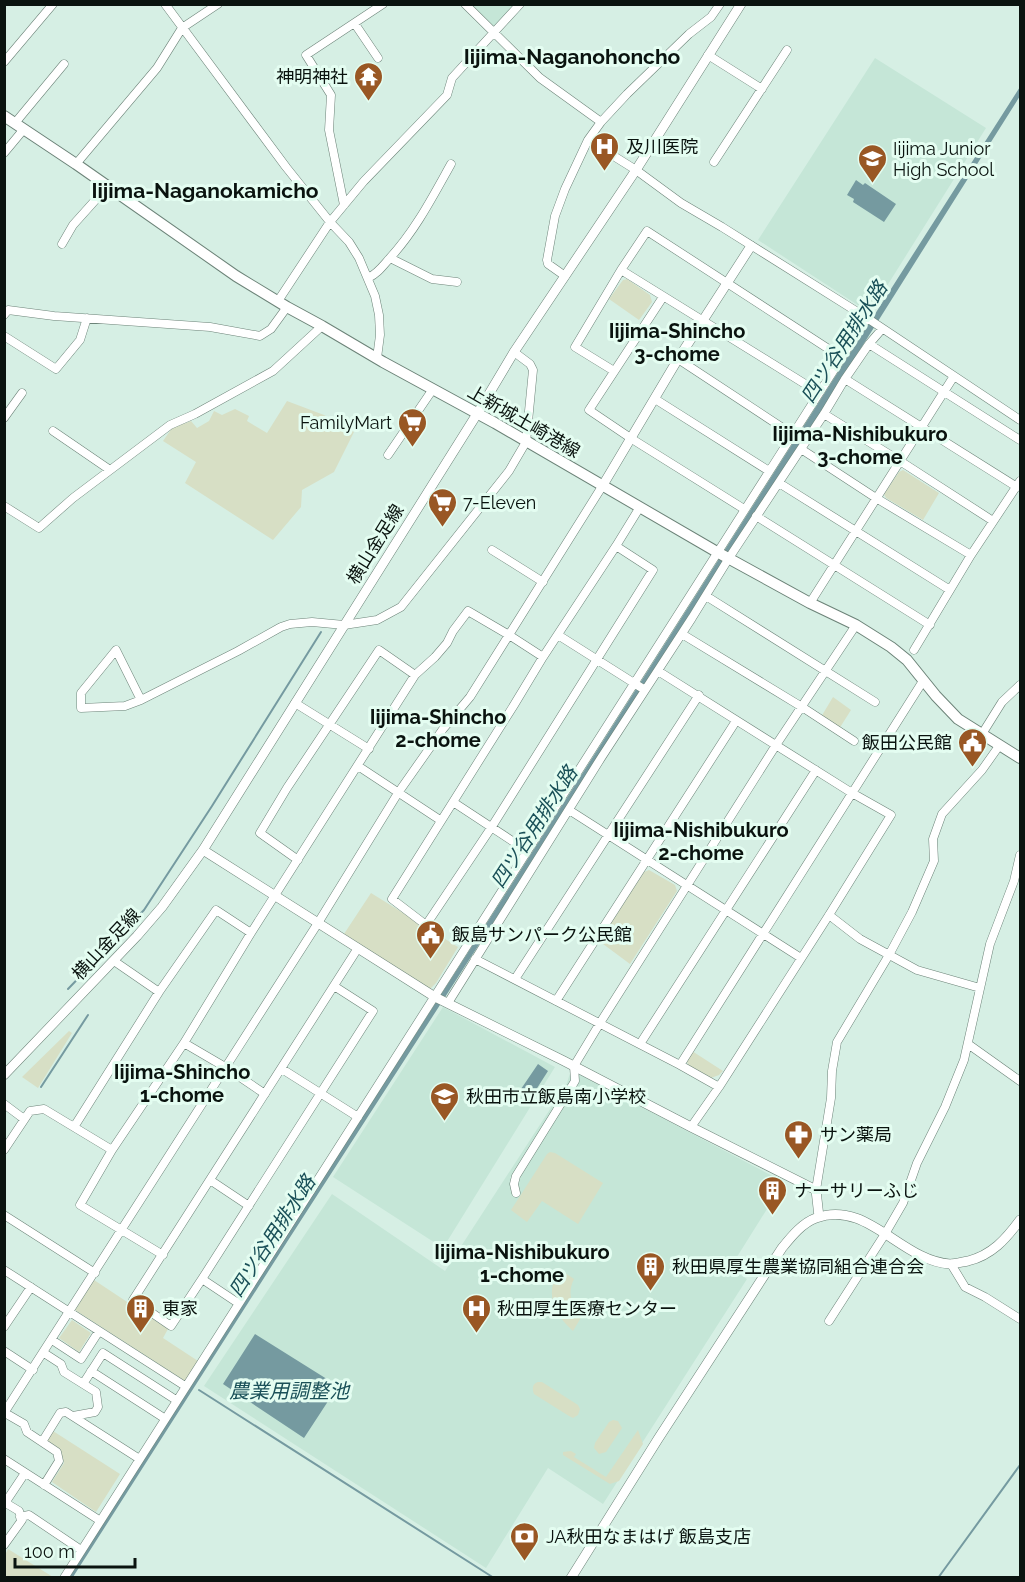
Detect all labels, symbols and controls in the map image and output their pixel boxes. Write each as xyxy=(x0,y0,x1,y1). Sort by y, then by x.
district label: Iijima-Naganohoncho xyxy=(464,44,681,69)
temple icon: 神明神社 xyxy=(353,60,385,102)
place label: 神明神社 xyxy=(276,66,348,87)
hospital icon: 及川医院 xyxy=(589,130,621,172)
place label: 及川医院 xyxy=(626,136,698,157)
place label: Iijima Junior High School xyxy=(893,138,994,180)
school or university icon: Iijima Junior High School xyxy=(856,142,888,184)
district label: Iijima-Naganokamicho xyxy=(91,178,319,203)
water label: 四ツ谷用排水路 xyxy=(796,275,893,407)
district label: Iijima-Shincho 3-chome xyxy=(609,319,745,366)
street label: 上新城土崎港線 xyxy=(464,380,584,462)
supermarket icon: FamilyMart xyxy=(397,406,429,448)
place label: FamilyMart xyxy=(300,412,392,433)
district label: Iijima-Nishibukuro 3-chome xyxy=(772,422,948,469)
supermarket icon: 7-Eleven xyxy=(426,486,458,528)
place label: 7-Eleven xyxy=(463,492,536,513)
street label: 横山金足線 xyxy=(342,500,408,588)
district label: Iijima-Shincho 2-chome xyxy=(370,705,506,752)
public building icon: 飯田公民館 xyxy=(957,726,989,768)
place label: 飯田公民館 xyxy=(862,732,952,753)
water label: 四ツ谷用排水路 xyxy=(486,760,583,892)
district label: Iijima-Nishibukuro 2-chome xyxy=(613,818,789,865)
street label: 横山金足線 xyxy=(68,904,144,984)
public building icon: 飯島サンパーク公民館 xyxy=(415,918,447,960)
place label: 飯島サンパーク公民館 xyxy=(452,924,632,945)
district label: Iijima-Shincho 1-chome xyxy=(114,1060,250,1107)
school or university icon: 秋田市立飯島南小学校 xyxy=(429,1080,461,1122)
place label: 秋田市立飯島南小学校 xyxy=(466,1086,646,1107)
pharmacy icon: サン薬局 xyxy=(783,1118,815,1160)
place label: サン薬局 xyxy=(820,1124,892,1145)
water label: 四ツ谷用排水路 xyxy=(224,1169,321,1301)
building icon: ナーサリーふじ xyxy=(757,1174,789,1216)
place label: ナーサリーふじ xyxy=(794,1180,919,1201)
district label: Iijima-Nishibukuro 1-chome xyxy=(434,1240,610,1287)
building icon: 秋田県厚生農業協同組合連合会 xyxy=(635,1250,667,1292)
place label: 秋田県厚生農業協同組合連合会 xyxy=(672,1256,924,1277)
building icon: 東家 xyxy=(125,1292,157,1334)
hospital icon: 秋田厚生医療センター xyxy=(460,1292,492,1334)
place label: 東家 xyxy=(162,1298,198,1319)
place label: 秋田厚生医療センター xyxy=(497,1298,677,1319)
water label: 農業用調整池 xyxy=(229,1379,351,1403)
bank icon: JA秋田なまはげ 飯島支店 xyxy=(509,1520,541,1562)
place label: JA秋田なまはげ 飯島支店 xyxy=(546,1526,751,1547)
scale bar xyxy=(15,1531,135,1569)
text: 100 m xyxy=(24,1541,75,1562)

